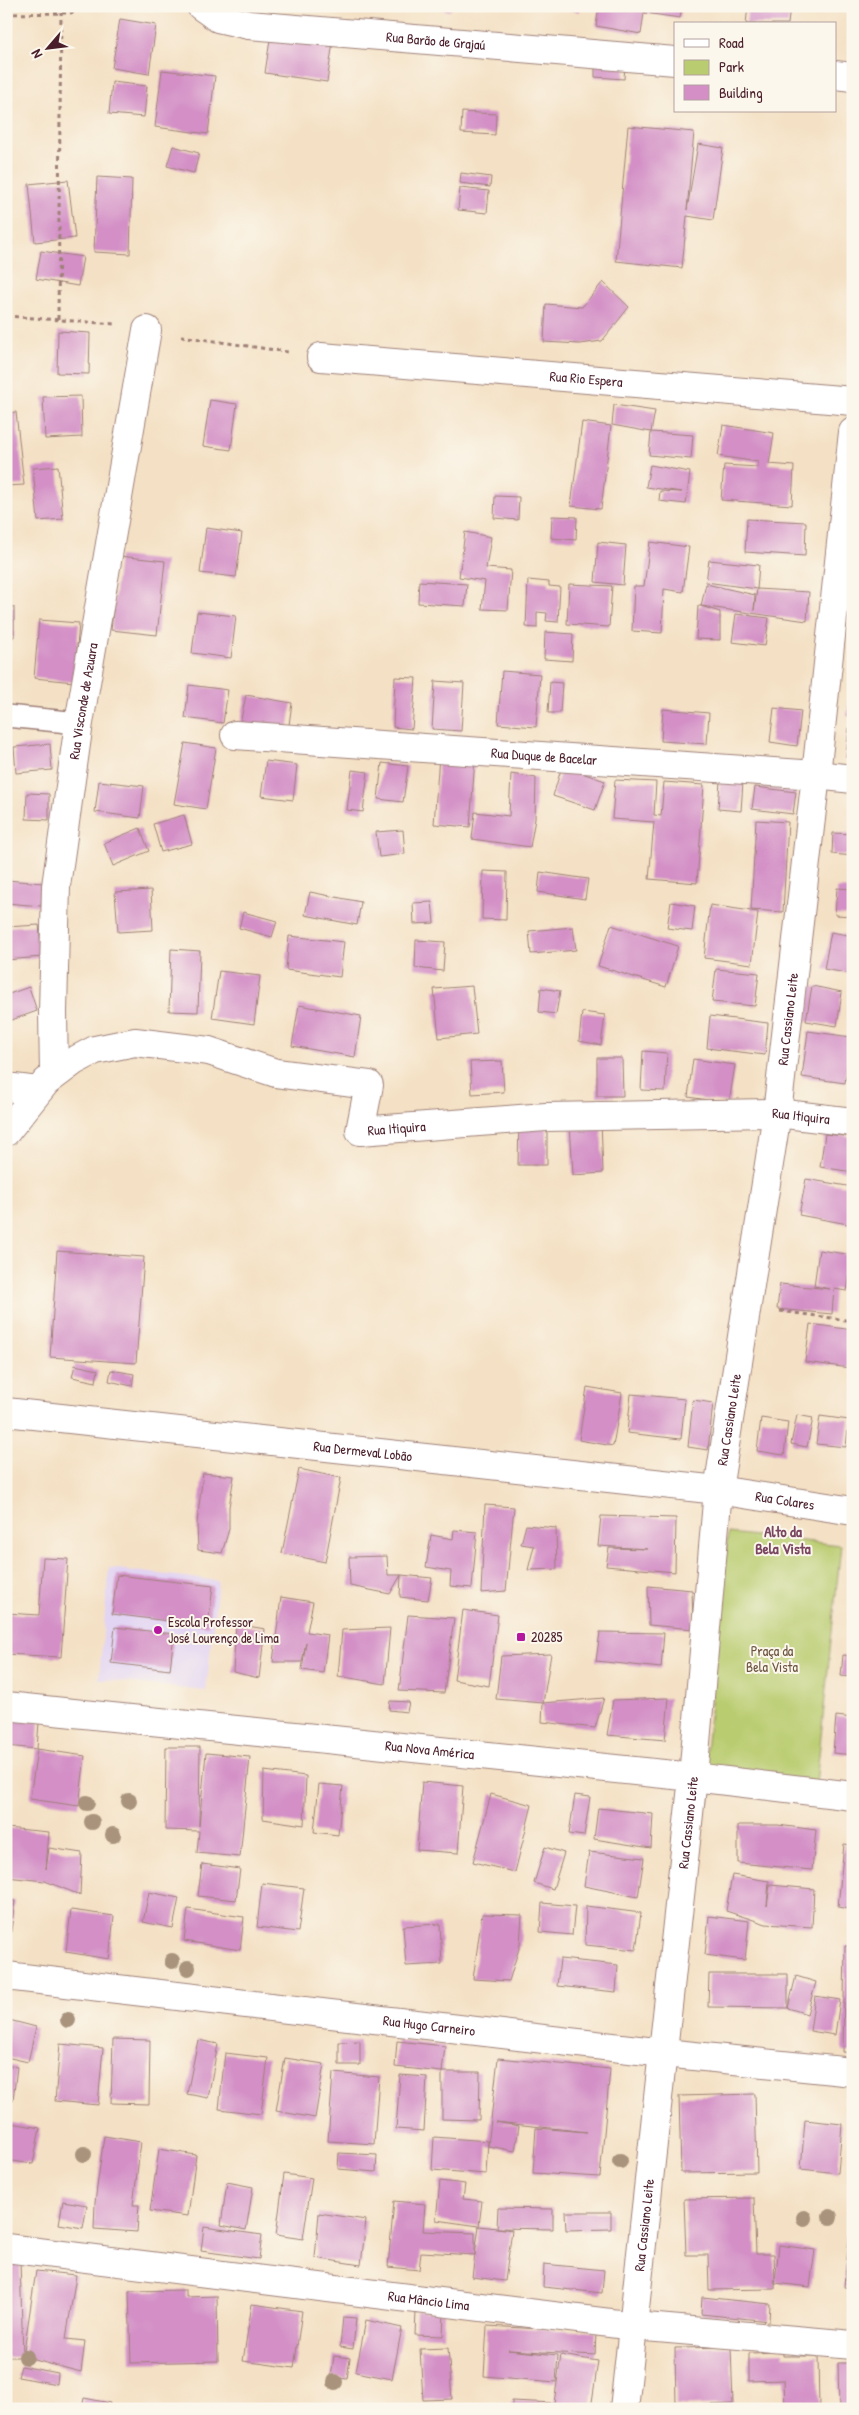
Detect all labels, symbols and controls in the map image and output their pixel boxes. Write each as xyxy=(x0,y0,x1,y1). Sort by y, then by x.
north arrow xyxy=(22,22,72,72)
legend xyxy=(674,22,836,112)
street label: Rua Barão de Grajaú xyxy=(385,27,487,54)
text: Road xyxy=(719,32,744,53)
text: N xyxy=(26,46,46,62)
text: Park xyxy=(719,56,744,77)
text: Building xyxy=(719,82,763,103)
street label: Rua Rio Espera xyxy=(549,366,624,391)
street label: Rua Visconde de Azuara xyxy=(64,641,102,761)
street label: Rua Duque de Bacelar xyxy=(491,743,599,769)
street label: Rua Cassiano Leite xyxy=(773,971,802,1066)
street label: Rua Itiquira xyxy=(772,1103,832,1128)
street label: Rua Itiquira xyxy=(367,1116,427,1139)
street label: Rua Cassiano Leite xyxy=(712,1372,745,1467)
street label: Rua Dermeval Lobão xyxy=(313,1436,414,1465)
street label: Rua Colares xyxy=(754,1486,816,1514)
district label: Alto da Bela Vista xyxy=(755,1521,811,1559)
place label: Escola Professor José Lourenço de Lima xyxy=(168,1612,279,1647)
marker: Escola Professor José Lourenço de Lima xyxy=(152,1624,164,1636)
place label: 20285 xyxy=(531,1627,562,1646)
marker: 20285 xyxy=(515,1631,527,1643)
park label: Praça da Bela Vista xyxy=(746,1641,798,1676)
street label: Rua Nova América xyxy=(384,1735,476,1763)
street label: Rua Cassiano Leite xyxy=(673,1775,702,1870)
street label: Rua Hugo Carneiro xyxy=(382,2010,477,2040)
street label: Rua Cassiano Leite xyxy=(629,2177,658,2272)
street label: Rua Mâncio Lima xyxy=(387,2286,471,2315)

